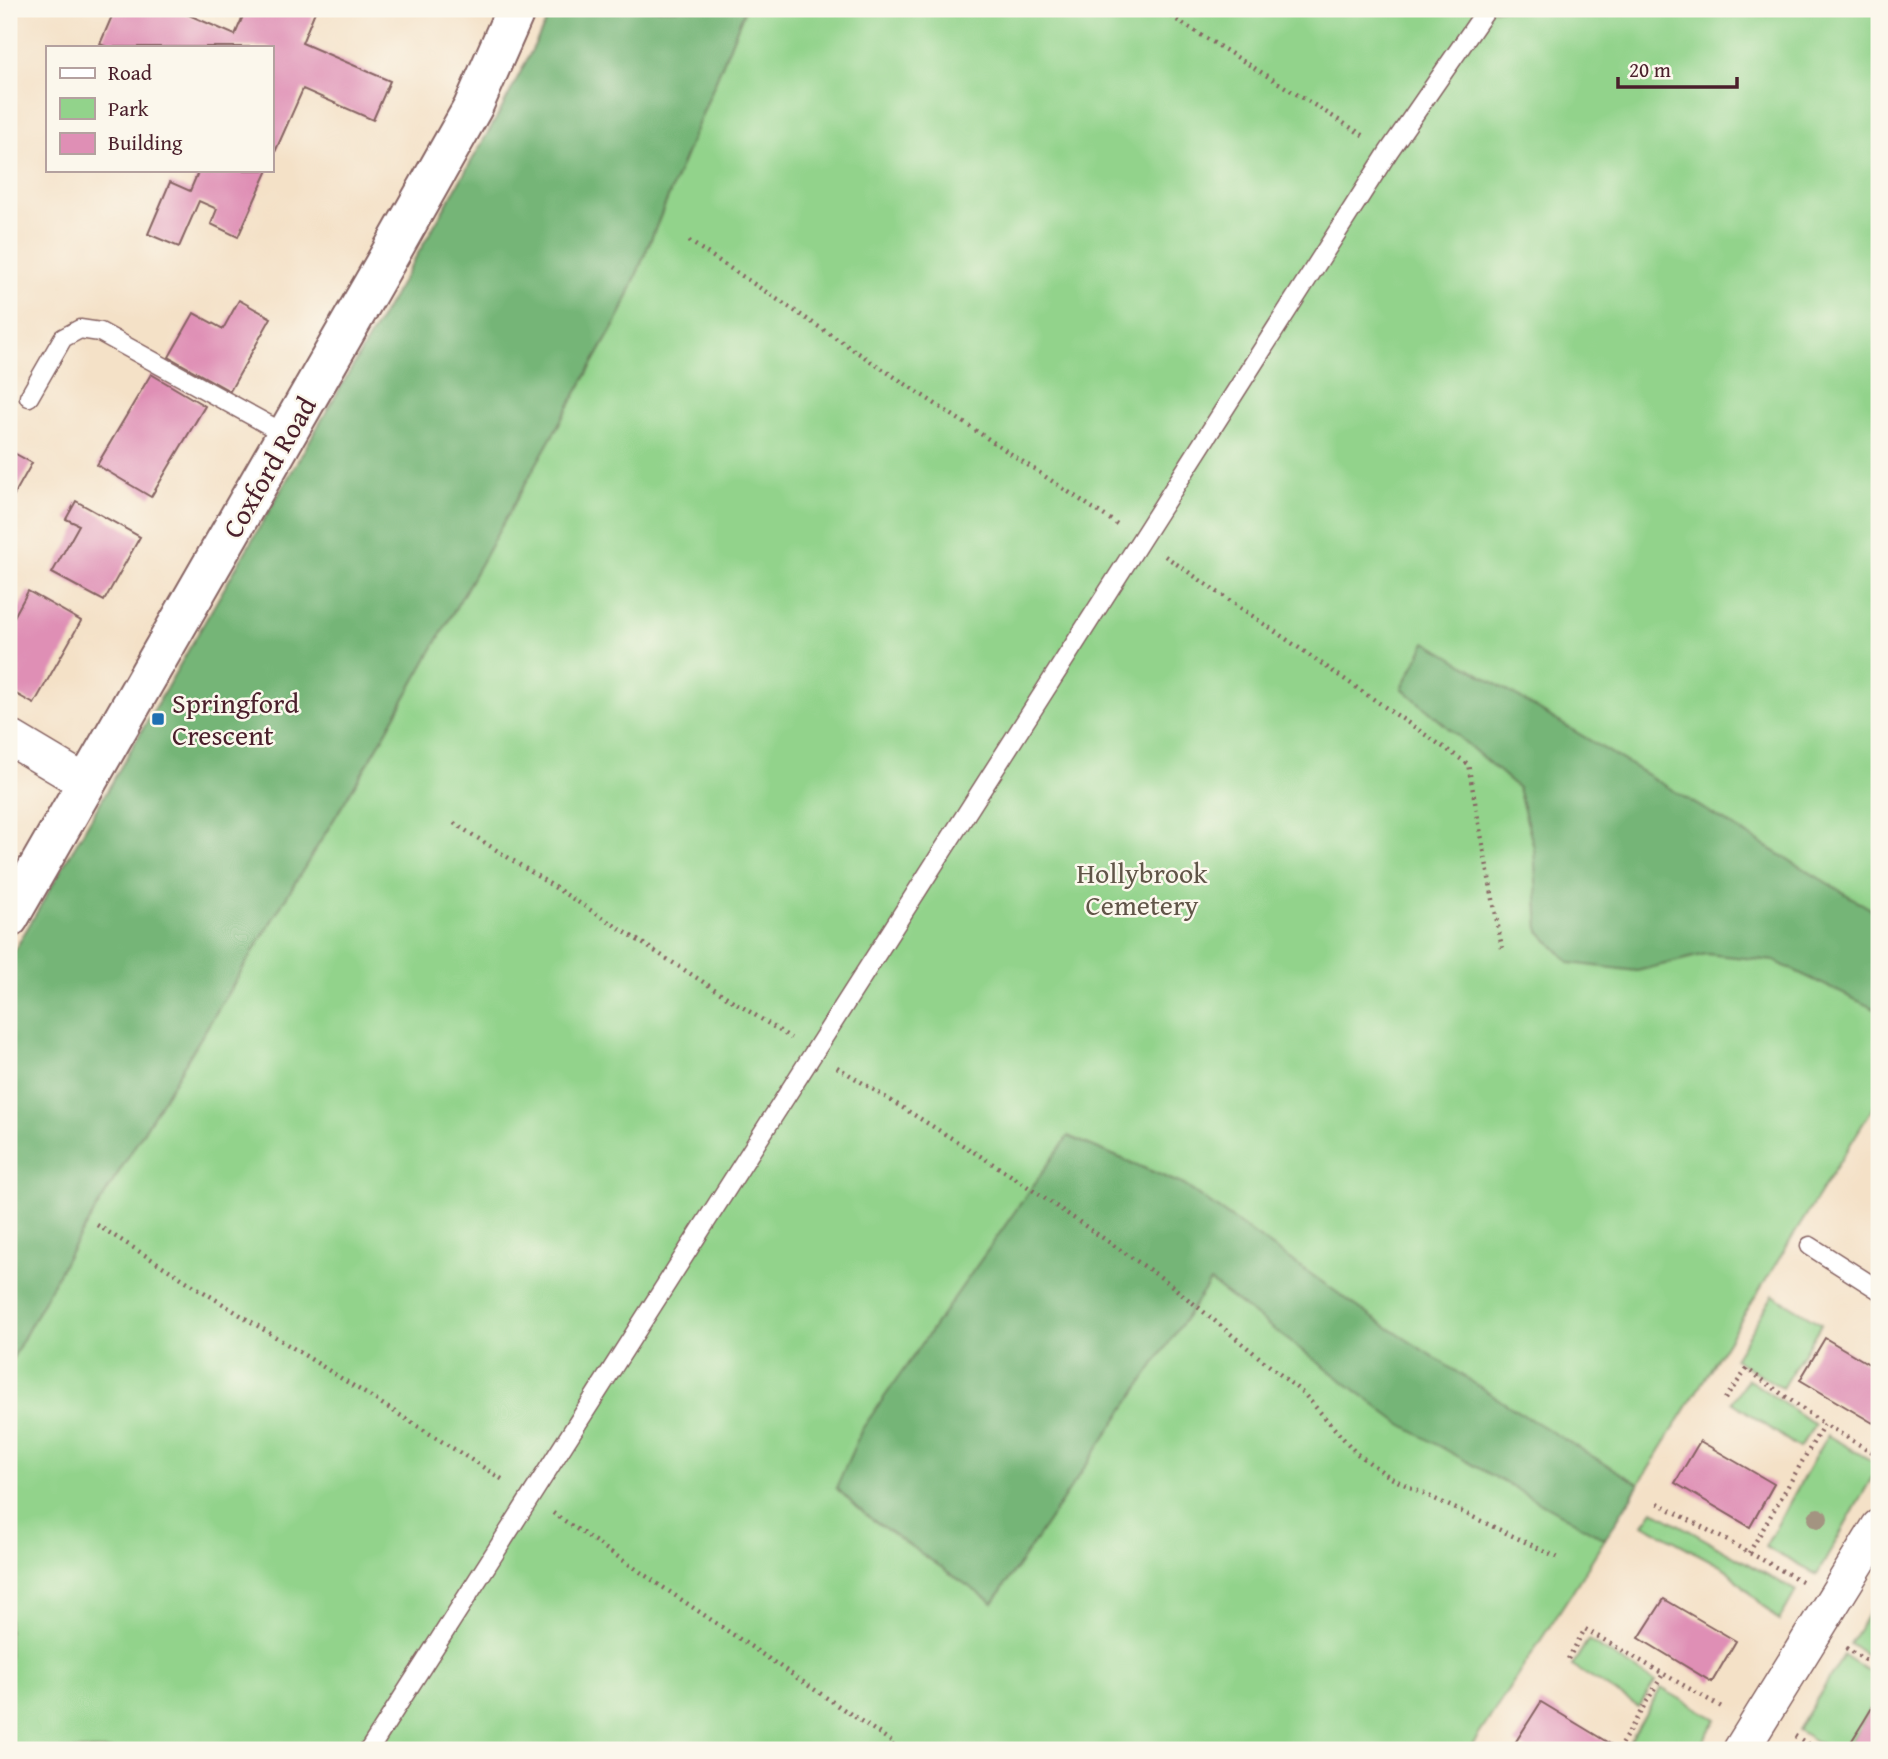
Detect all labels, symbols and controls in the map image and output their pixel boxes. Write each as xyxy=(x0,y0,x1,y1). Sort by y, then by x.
legend xyxy=(46,46,273,172)
scale bar xyxy=(1618,46,1738,90)
text: 20 m xyxy=(1629,54,1671,85)
text: Road xyxy=(108,57,153,88)
text: Park xyxy=(108,93,149,124)
text: Building xyxy=(108,127,183,158)
street label: Coxford Road xyxy=(211,388,326,545)
place label: Springford Crescent xyxy=(172,682,299,755)
marker: Springford Crescent xyxy=(150,711,166,727)
park label: Hollybrook Cemetery xyxy=(1077,852,1208,925)

